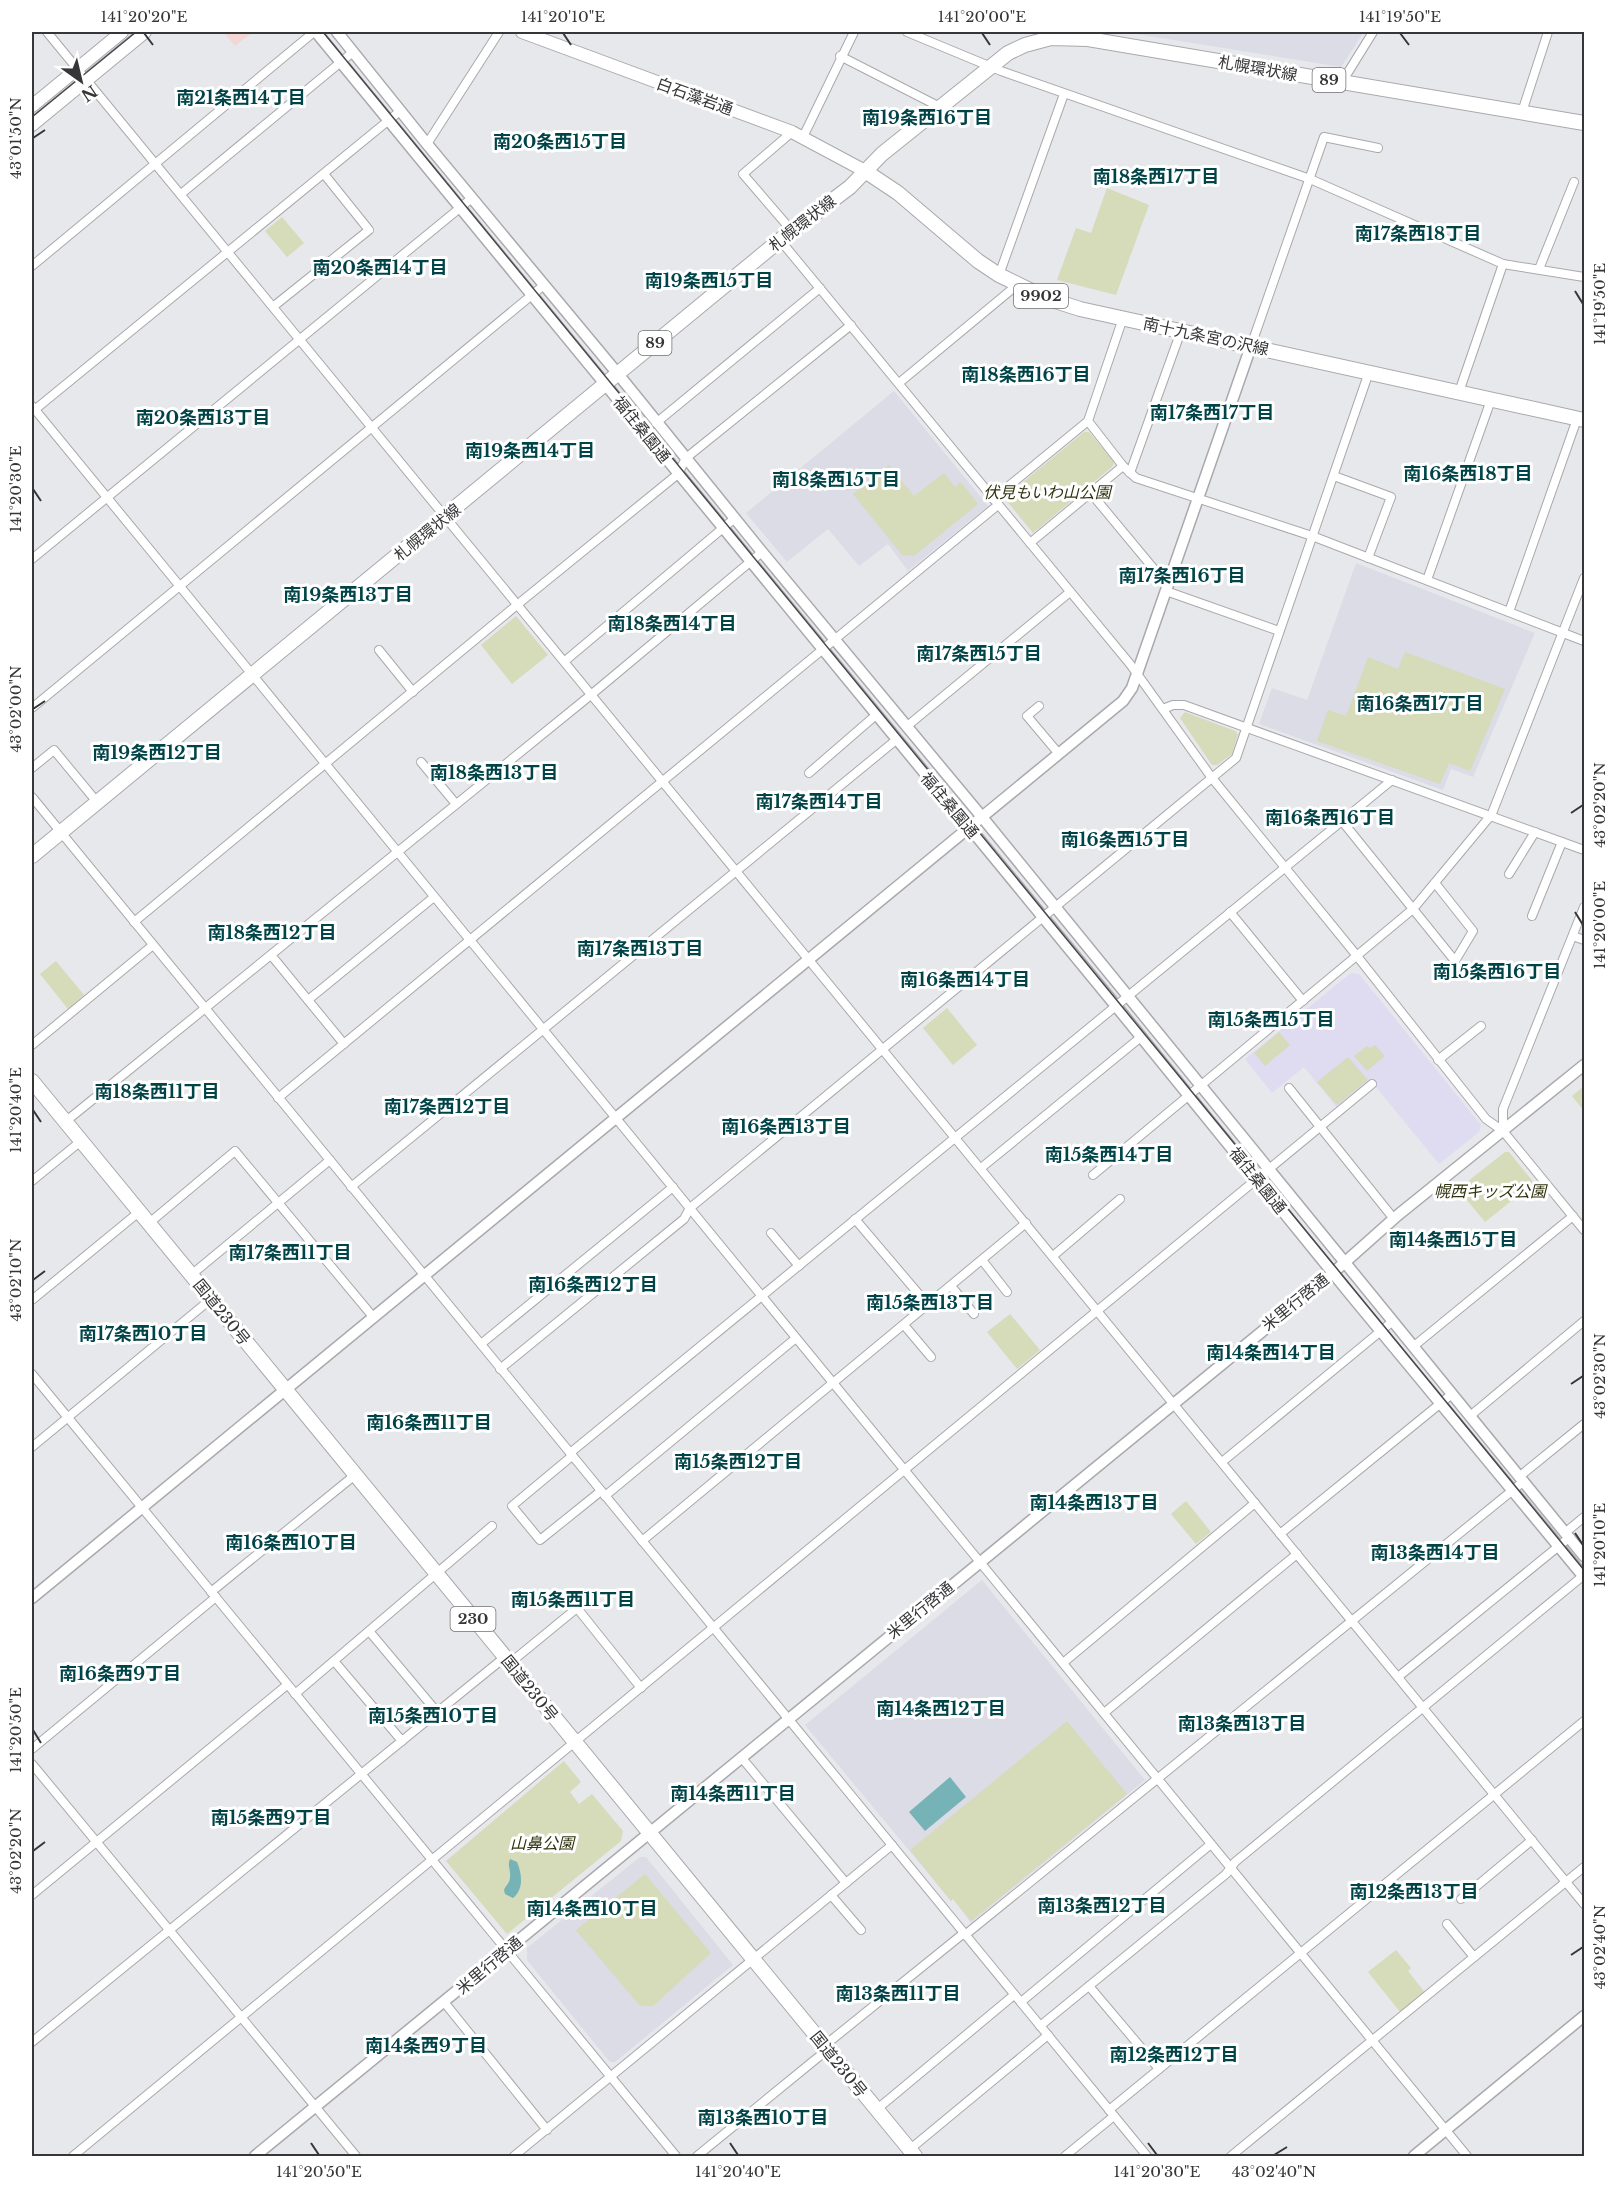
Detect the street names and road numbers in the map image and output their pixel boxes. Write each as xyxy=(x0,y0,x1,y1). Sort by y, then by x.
street label: 札幌環状線 xyxy=(1217,51,1299,85)
road number: 89 xyxy=(1312,68,1346,92)
street label: 白石藻岩通 xyxy=(654,73,736,119)
street label: 札幌環状線 xyxy=(764,190,840,256)
road number: 9902 xyxy=(1014,284,1068,308)
street label: 南十九条宮の沢線 xyxy=(1141,313,1271,359)
road number: 89 xyxy=(638,331,672,355)
street label: 福住桑園通 xyxy=(609,392,675,466)
street label: 札幌環状線 xyxy=(390,499,464,565)
street label: 福住桑園通 xyxy=(917,768,983,842)
street label: 福住桑園通 xyxy=(1225,1143,1291,1217)
street label: 米里行啓通 xyxy=(1258,1269,1332,1335)
street label: 国道230号 xyxy=(189,1275,255,1349)
street label: 米里行啓通 xyxy=(883,1577,957,1643)
road number: 230 xyxy=(450,1607,496,1631)
street label: 国道230号 xyxy=(497,1651,563,1725)
street label: 米里行啓通 xyxy=(452,1932,526,1998)
street label: 国道230号 xyxy=(806,2027,872,2101)

